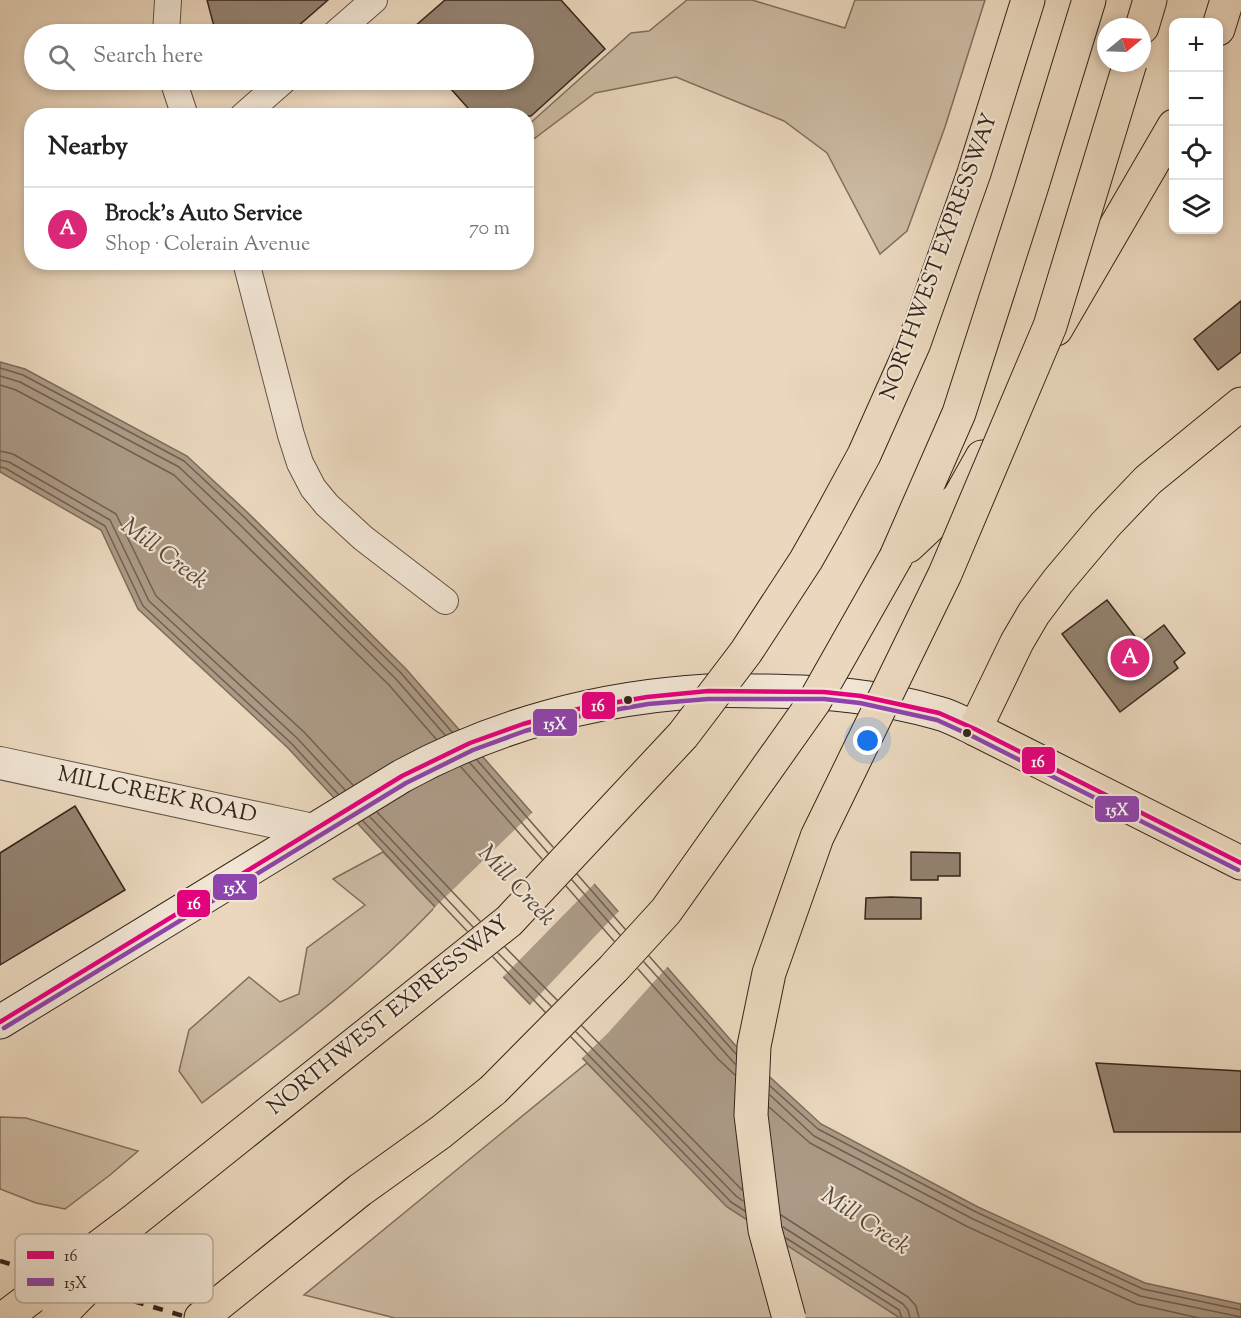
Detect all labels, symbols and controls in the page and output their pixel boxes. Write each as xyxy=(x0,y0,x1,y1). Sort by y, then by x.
north arrow xyxy=(1097,18,1151,72)
map controls xyxy=(1169,18,1223,234)
button: + xyxy=(1169,18,1223,72)
search box xyxy=(24,24,534,90)
icon: search xyxy=(45,41,78,74)
text: Search here xyxy=(93,41,203,73)
button: − xyxy=(1169,72,1223,126)
street label: NORTHWEST EXPRESSWAY xyxy=(873,109,1007,405)
button: locate xyxy=(1169,126,1223,180)
text: Nearby xyxy=(48,129,128,166)
button: layers xyxy=(1169,180,1223,234)
text: Brock's Auto Service xyxy=(105,199,303,231)
text: A xyxy=(59,215,76,244)
text: 70 m xyxy=(469,215,510,244)
text: Shop · Colerain Avenue xyxy=(105,231,310,260)
water label: Mill Creek xyxy=(113,510,215,598)
pin: A xyxy=(1110,636,1150,680)
line badge: 16 xyxy=(581,691,616,720)
unlabelled marker xyxy=(622,694,634,706)
text: 16 xyxy=(591,696,605,719)
line badge: 15X xyxy=(532,708,578,737)
text: 15X xyxy=(544,714,567,737)
your location xyxy=(853,726,882,755)
unlabelled marker xyxy=(961,727,973,739)
line badge: 16 xyxy=(1021,746,1056,775)
text: 16 xyxy=(1031,752,1045,775)
street label: MILLCREEK ROAD xyxy=(54,759,260,833)
line badge: 15X xyxy=(1094,795,1140,823)
text: 15X xyxy=(1106,800,1129,823)
water label: Mill Creek xyxy=(469,838,563,935)
line badge: 15X xyxy=(212,873,258,901)
text: 15X xyxy=(224,878,247,901)
line badge: 16 xyxy=(176,889,211,918)
text: 16 xyxy=(187,894,201,917)
street label: NORTHWEST EXPRESSWAY xyxy=(261,908,517,1124)
water label: Mill Creek xyxy=(814,1180,916,1264)
legend xyxy=(15,1234,213,1303)
text: 16 xyxy=(64,1246,77,1269)
text: 15X xyxy=(64,1273,87,1296)

